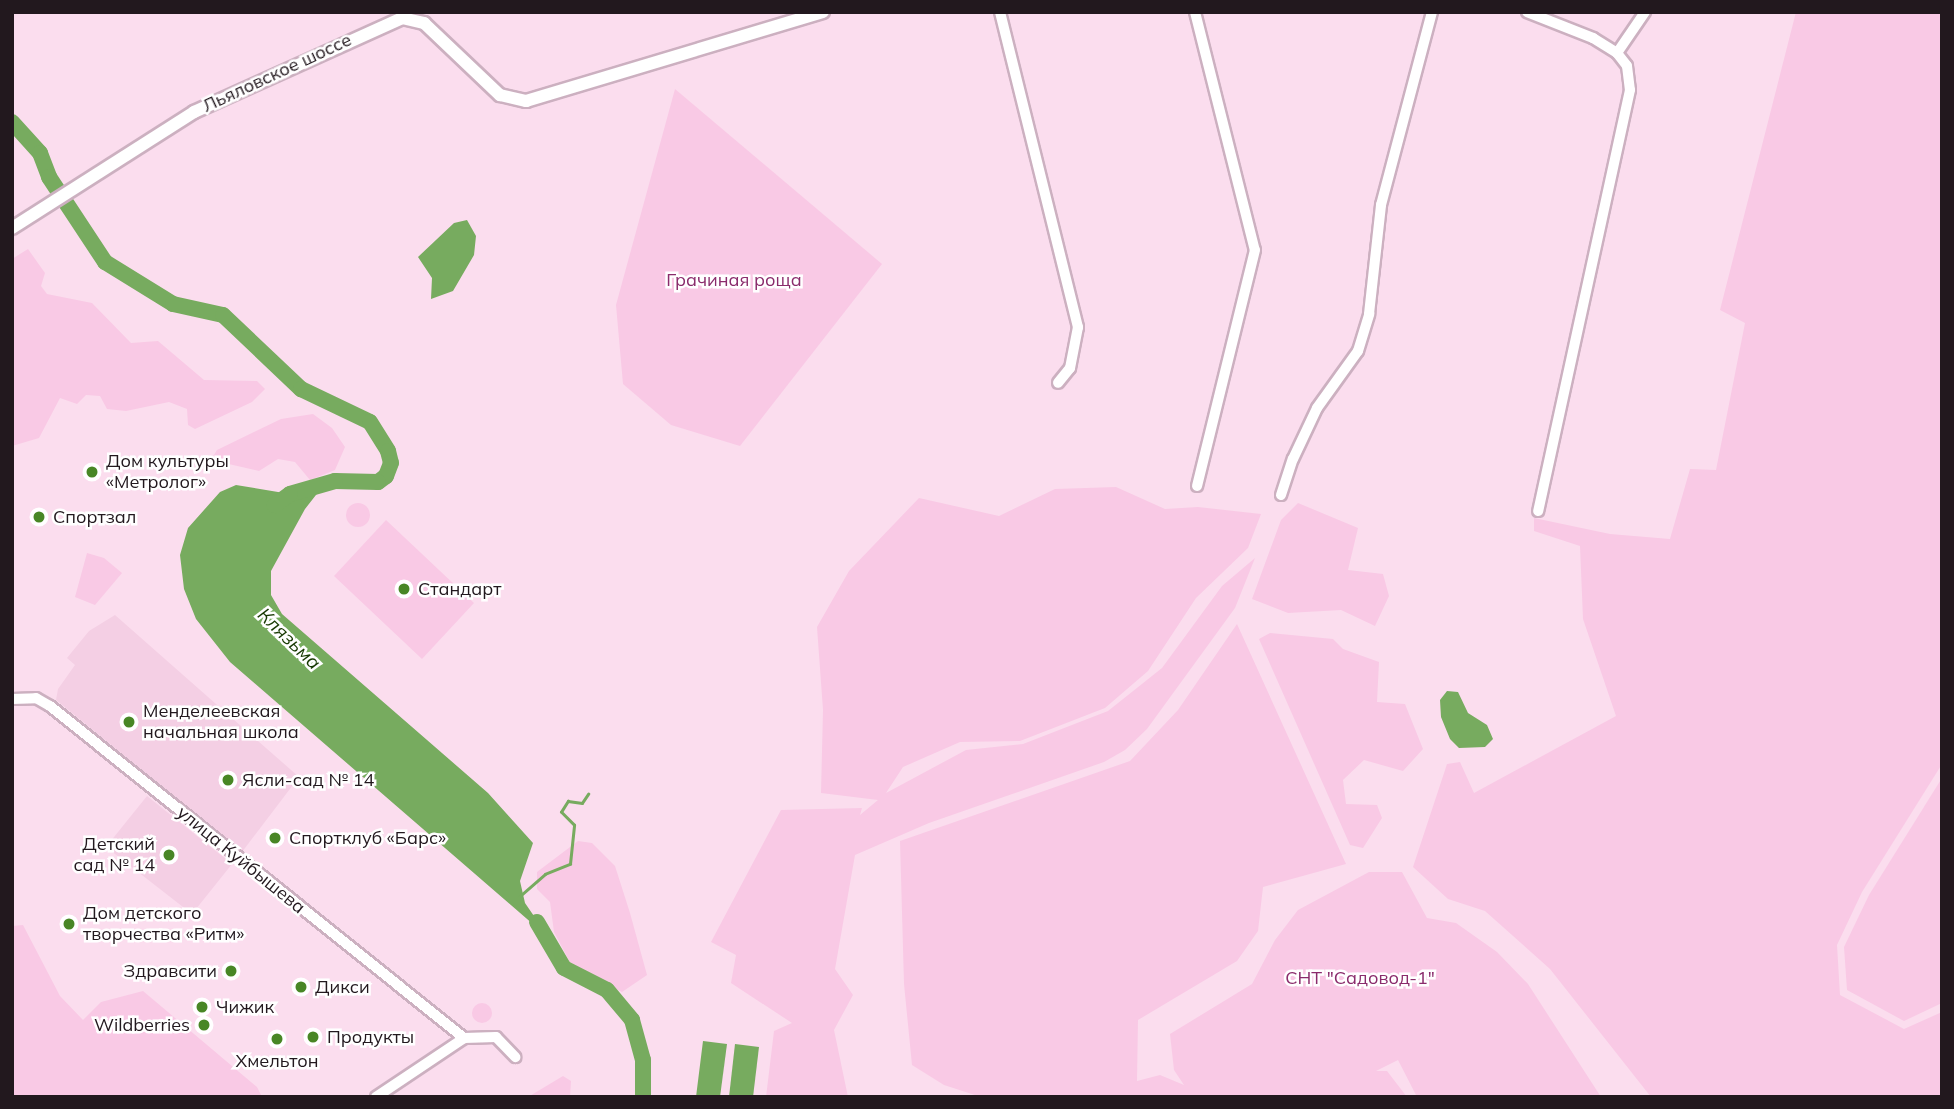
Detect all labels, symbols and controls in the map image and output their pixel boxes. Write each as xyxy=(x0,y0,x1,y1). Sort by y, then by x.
street label: Льяловское шоссе xyxy=(199,29,355,117)
park label: Грачиная роща xyxy=(666,269,802,291)
place label: Дом культуры «Метролог» xyxy=(106,451,229,494)
marker: Дом культуры «Метролог» xyxy=(84,464,100,480)
place label: Спортзал xyxy=(53,506,136,528)
marker: Спортзал xyxy=(31,509,47,525)
place label: Стандарт xyxy=(418,578,501,600)
marker: Стандарт xyxy=(396,581,412,597)
water label: Клязьма xyxy=(253,604,325,674)
place label: Менделеевская начальная школа xyxy=(143,701,299,744)
marker: Менделеевская начальная школа xyxy=(121,714,137,730)
place label: Ясли-сад № 14 xyxy=(242,769,374,791)
marker: Ясли-сад № 14 xyxy=(220,772,236,788)
street label: улица Куйбышева xyxy=(173,802,309,918)
place label: Спортклуб «Барс» xyxy=(289,827,446,849)
marker: Спортклуб «Барс» xyxy=(267,830,283,846)
place label: Детский сад № 14 xyxy=(73,834,155,876)
marker: Детский сад № 14 xyxy=(161,847,177,863)
place label: Дом детского творчества «Ритм» xyxy=(83,903,244,946)
marker: Дом детского творчества «Ритм» xyxy=(61,916,77,932)
place label: Здравсити xyxy=(124,960,217,982)
marker: Здравсити xyxy=(223,963,239,979)
park label: СНТ "Садовод-1" xyxy=(1285,967,1435,989)
place label: Дикси xyxy=(315,976,370,998)
marker: Дикси xyxy=(293,979,309,995)
place label: Чижик xyxy=(216,996,274,1018)
marker: Чижик xyxy=(194,999,210,1015)
place label: Wildberries xyxy=(94,1014,190,1036)
marker: Wildberries xyxy=(196,1017,212,1033)
place label: Продукты xyxy=(327,1026,414,1048)
marker: Продукты xyxy=(305,1029,321,1045)
marker: Хмельтон xyxy=(269,1031,285,1047)
place label: Хмельтон xyxy=(235,1050,319,1072)

